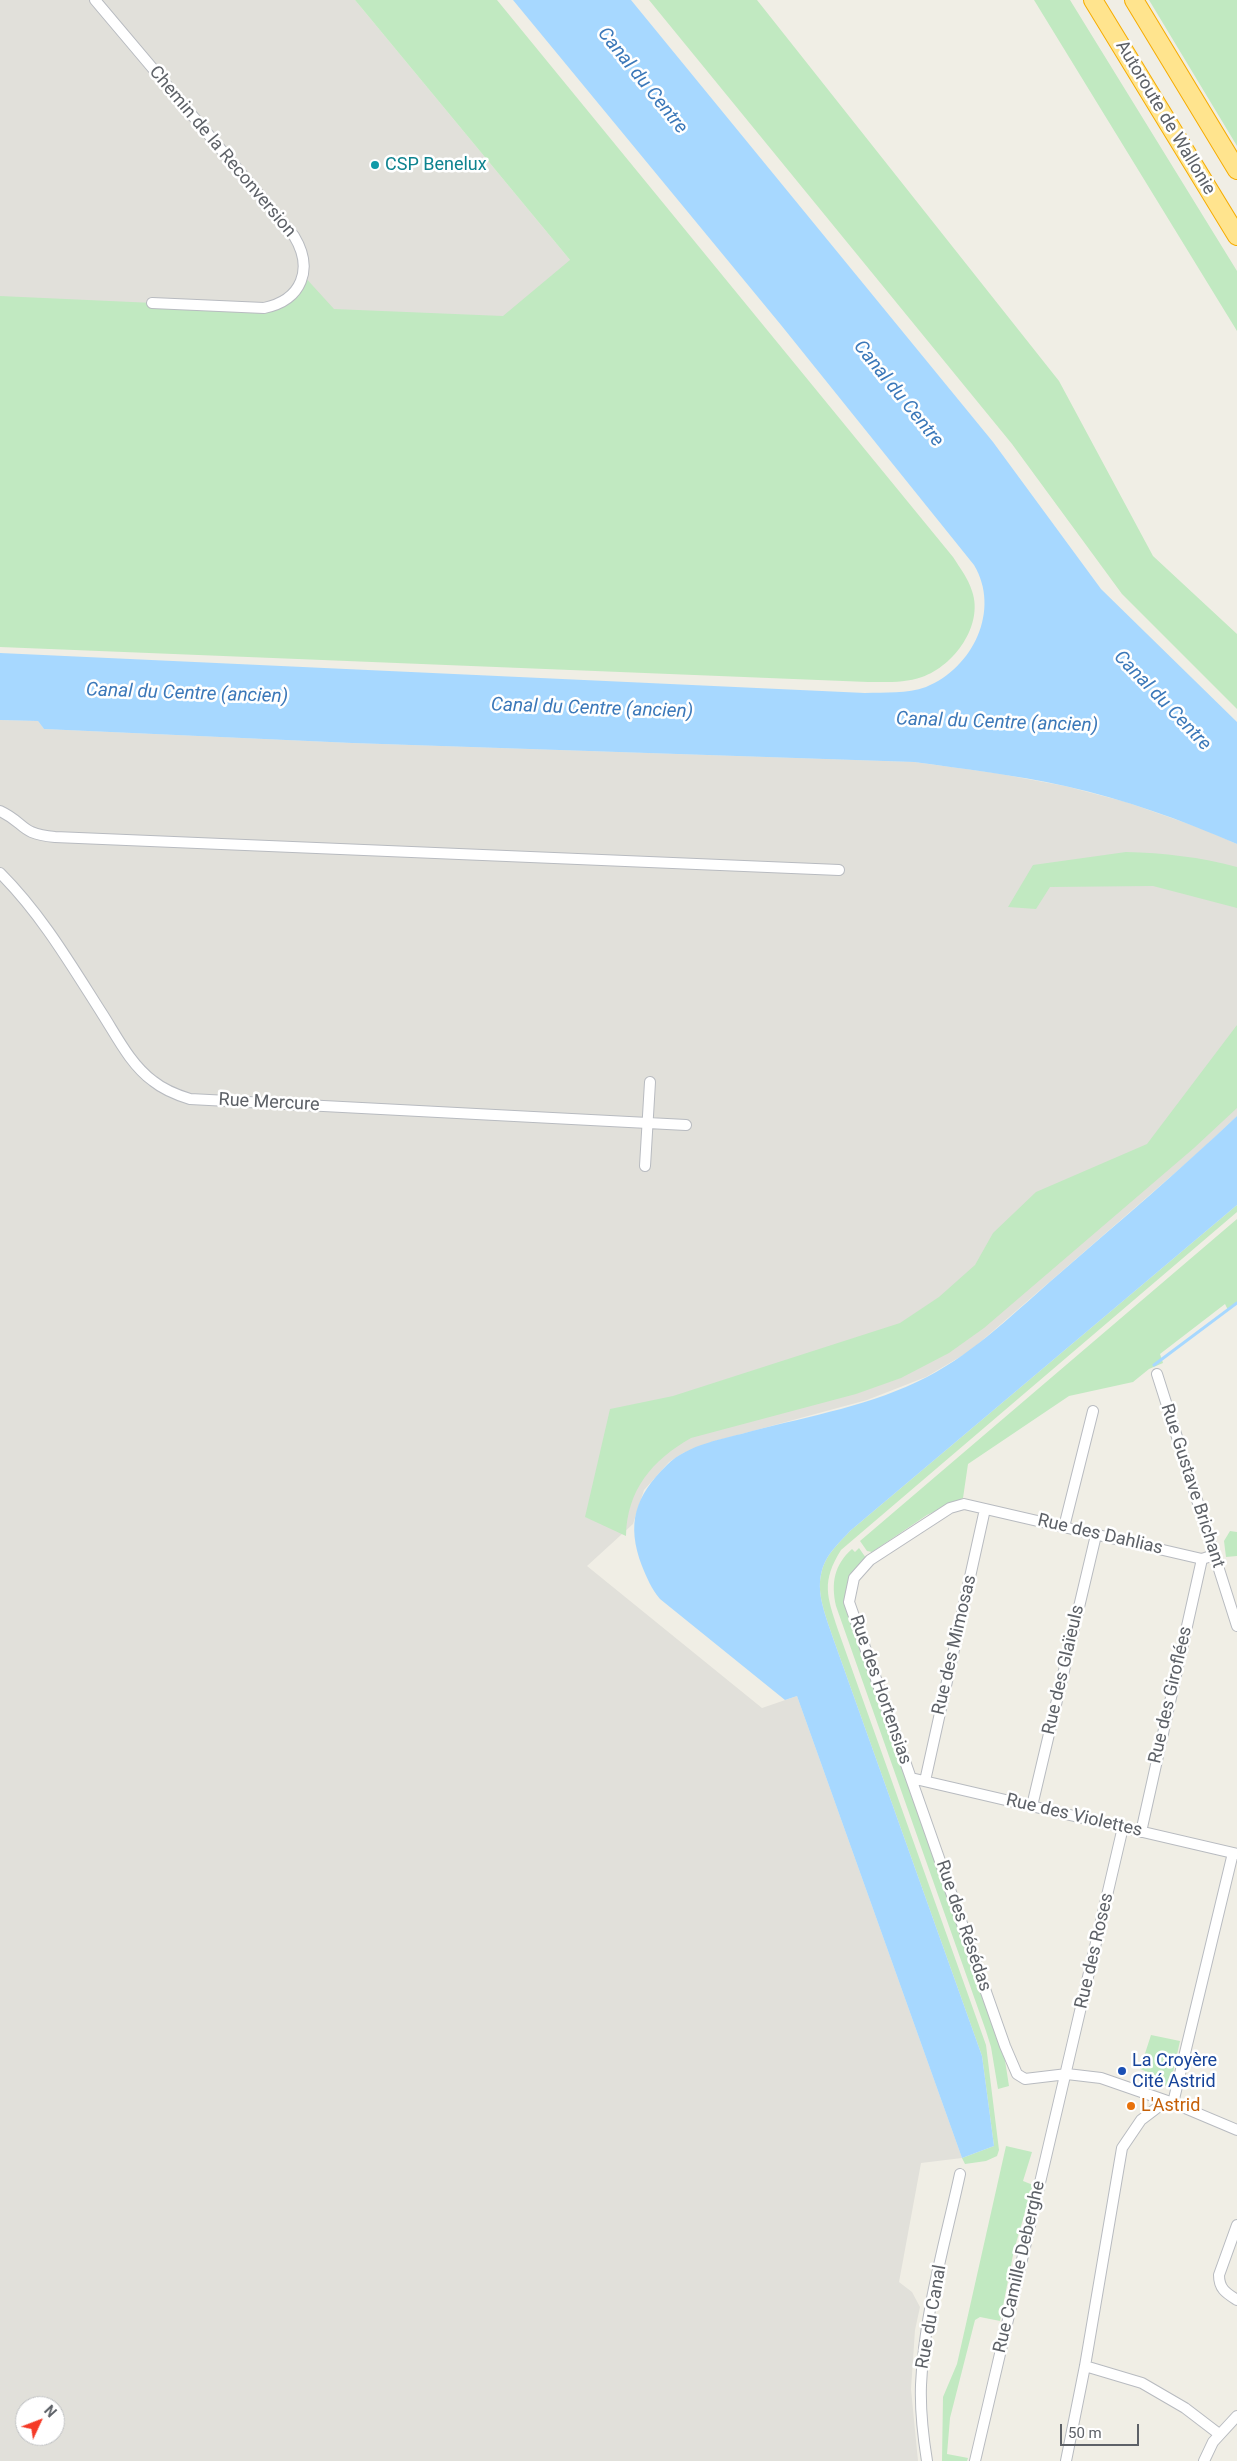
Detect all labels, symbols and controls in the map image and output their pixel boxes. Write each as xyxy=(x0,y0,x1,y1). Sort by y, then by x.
water label: Canal du Centre xyxy=(592,23,692,139)
street label: Autoroute de Wallonie xyxy=(1110,37,1220,199)
street label: Chemin de la Reconversion xyxy=(144,62,300,242)
place label: CSP Benelux xyxy=(385,154,487,176)
marker: CSP Benelux xyxy=(369,159,381,171)
water label: Canal du Centre xyxy=(848,336,948,452)
water label: Canal du Centre xyxy=(1109,646,1215,756)
water label: Canal du Centre (ancien) xyxy=(86,679,288,709)
water label: Canal du Centre (ancien) xyxy=(491,694,693,724)
water label: Canal du Centre (ancien) xyxy=(896,708,1098,738)
street label: Rue Mercure xyxy=(218,1090,320,1116)
street label: Rue Gustave Brichant xyxy=(1155,1401,1229,1571)
street label: Rue des Dahlias xyxy=(1035,1510,1165,1560)
street label: Rue des Mimosas xyxy=(928,1573,982,1717)
street label: Rue des Glaïeuls xyxy=(1039,1603,1089,1737)
street label: Rue des Hortensias xyxy=(844,1613,916,1767)
street label: Rue des Giroflées xyxy=(1145,1624,1197,1766)
street label: Rue des Violettes xyxy=(1004,1790,1144,1842)
street label: Rue des Résédas xyxy=(930,1858,996,1994)
street label: Rue des Roses xyxy=(1071,1891,1119,2011)
place label: La Croyère Cité Astrid xyxy=(1132,2050,1217,2092)
marker: La Croyère Cité Astrid xyxy=(1116,2065,1128,2077)
place label: L'Astrid xyxy=(1141,2095,1200,2117)
marker: L'Astrid xyxy=(1125,2100,1137,2112)
street label: Rue Camille Deberghe xyxy=(990,2179,1050,2355)
street label: Rue du Canal xyxy=(912,2263,952,2371)
north arrow xyxy=(15,2396,65,2446)
text: N xyxy=(41,2402,59,2421)
scale bar xyxy=(1062,2414,1141,2446)
text: 50 m xyxy=(1068,2424,1102,2442)

